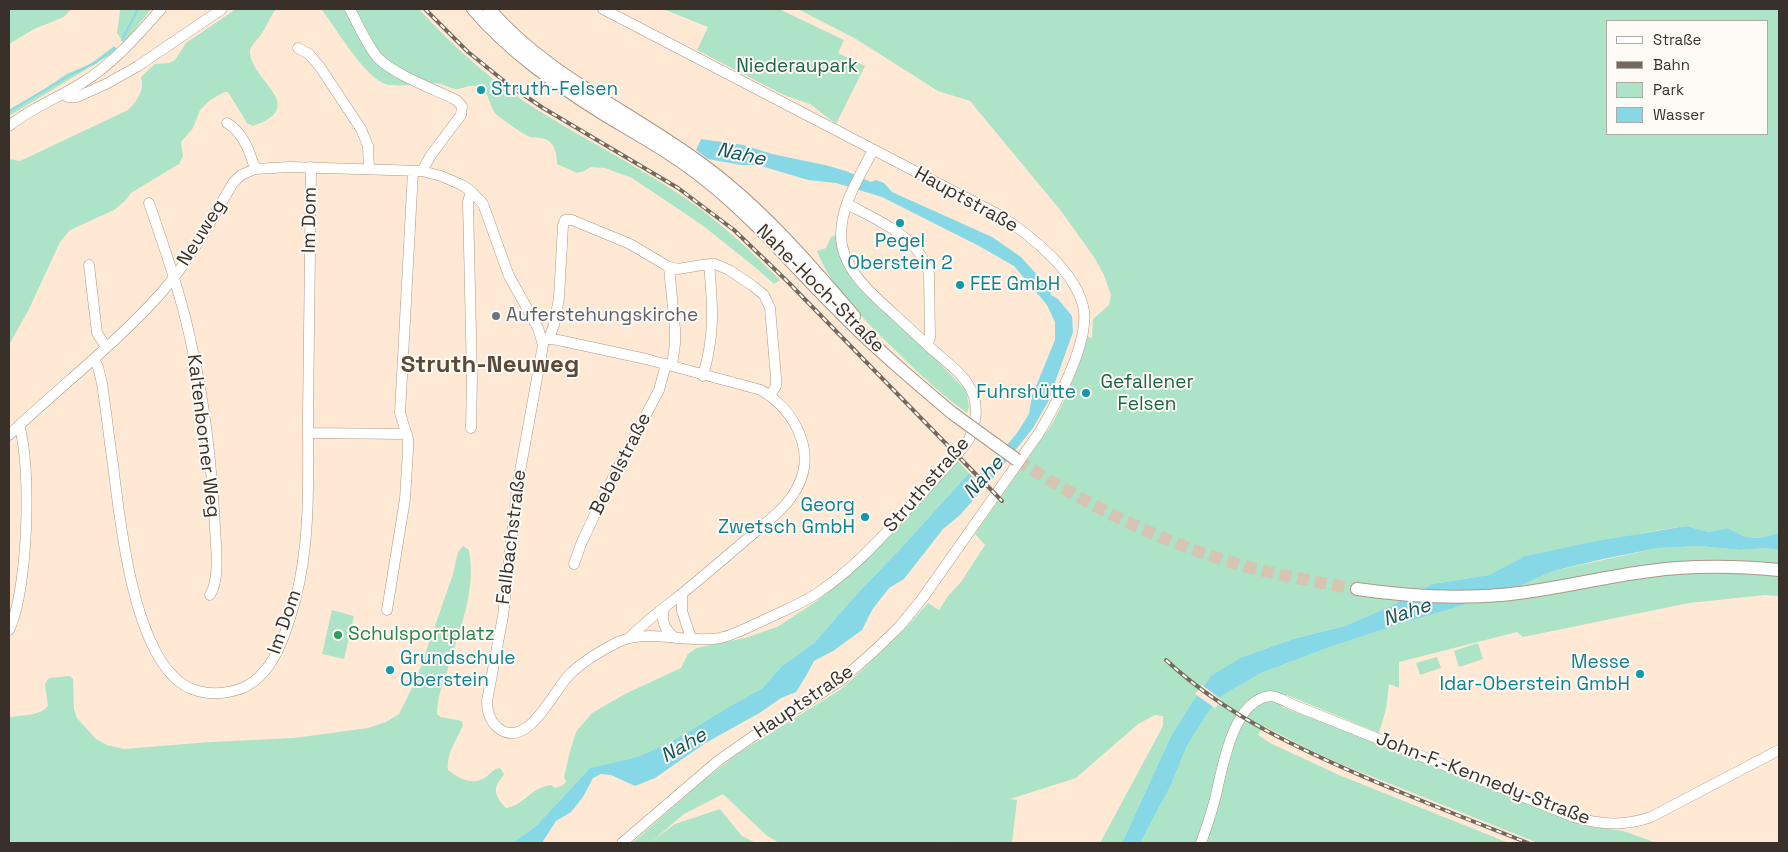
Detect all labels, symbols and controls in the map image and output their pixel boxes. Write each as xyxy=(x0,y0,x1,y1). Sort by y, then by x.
legend xyxy=(1606,20,1768,135)
text: Straße xyxy=(1653,30,1701,49)
text: Bahn xyxy=(1653,55,1690,74)
park label: Niederaupark xyxy=(736,56,858,78)
place label: Struth-Felsen xyxy=(491,79,618,101)
text: Park xyxy=(1653,80,1684,99)
marker: Struth-Felsen xyxy=(475,84,487,96)
text: Wasser xyxy=(1653,105,1705,124)
water label: Nahe xyxy=(715,138,767,172)
street label: Hauptstraße xyxy=(910,162,1022,238)
street label: Im Dom xyxy=(298,187,322,253)
street label: Neuweg xyxy=(173,196,231,270)
marker: Pegel Oberstein 2 xyxy=(894,217,906,229)
street label: Nahe-Hoch-Straße xyxy=(751,220,889,358)
place label: Pegel Oberstein 2 xyxy=(847,231,953,275)
place label: FEE GmbH xyxy=(970,274,1060,296)
marker: FEE GmbH xyxy=(954,279,966,291)
place label: Auferstehungskirche xyxy=(506,305,698,327)
marker: Auferstehungskirche xyxy=(490,310,502,322)
district label: Struth-Neuweg xyxy=(401,351,579,379)
street label: Kaltenborner Weg xyxy=(182,353,224,519)
park label: Gefallener Felsen xyxy=(1100,372,1194,416)
place label: Fuhrshütte xyxy=(976,382,1076,404)
marker: Fuhrshütte xyxy=(1080,387,1092,399)
street label: Bebelstraße xyxy=(586,409,656,519)
street label: Struthstraße xyxy=(879,433,975,537)
water label: Nahe xyxy=(959,452,1009,504)
street label: Fallbachstraße xyxy=(492,468,532,606)
place label: Georg Zwetsch GmbH xyxy=(718,495,855,539)
marker: Georg Zwetsch GmbH xyxy=(859,511,871,523)
street label: Im Dom xyxy=(263,587,307,657)
water label: Nahe xyxy=(1380,594,1434,632)
place label: Schulsportplatz xyxy=(348,624,495,646)
marker: Schulsportplatz xyxy=(332,629,344,641)
place label: Grundschule Oberstein xyxy=(400,648,516,692)
place label: Messe Idar-Oberstein GmbH xyxy=(1439,652,1630,696)
street label: Hauptstraße xyxy=(750,660,858,744)
marker: Grundschule Oberstein xyxy=(384,664,396,676)
marker: Messe Idar-Oberstein GmbH xyxy=(1634,668,1646,680)
water label: Nahe xyxy=(657,723,711,769)
street label: John-F.-Kennedy-Straße xyxy=(1373,728,1593,830)

